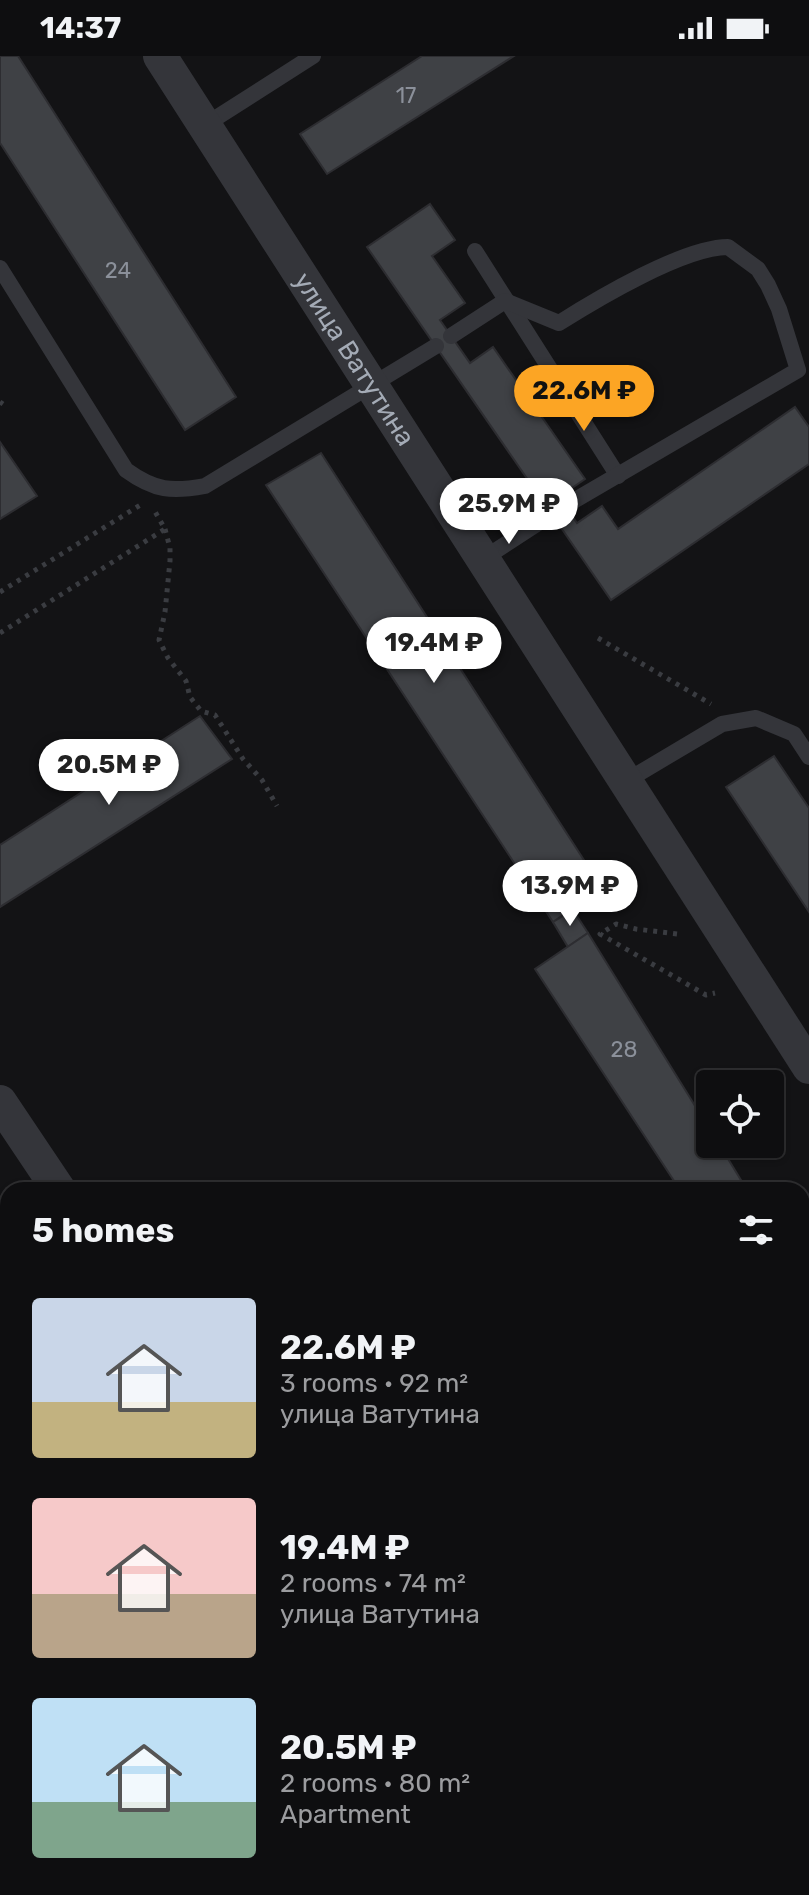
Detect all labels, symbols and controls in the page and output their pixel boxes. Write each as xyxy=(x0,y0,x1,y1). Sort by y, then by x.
text: 14:37 xyxy=(40,10,121,46)
house number: 17 xyxy=(396,82,416,109)
house number: 24 xyxy=(105,257,131,284)
street label: улица Ватутина xyxy=(287,267,421,452)
pin: 22.6M ₽ xyxy=(510,365,658,433)
text: 22.6M ₽ xyxy=(532,375,636,406)
pin: 25.9M ₽ xyxy=(435,478,583,546)
text: 25.9M ₽ xyxy=(458,488,560,519)
pin: 19.4M ₽ xyxy=(360,617,508,685)
text: 19.4M ₽ xyxy=(384,627,484,658)
pin: 20.5M ₽ xyxy=(35,739,183,807)
text: 20.5M ₽ xyxy=(57,749,161,780)
pin: 13.9M ₽ xyxy=(496,860,644,928)
text: 13.9M ₽ xyxy=(521,870,619,901)
house number: 28 xyxy=(611,1036,637,1063)
map controls xyxy=(696,1070,784,1158)
button: locate xyxy=(696,1070,784,1158)
icon: filters xyxy=(734,1208,778,1252)
text: 5 homes xyxy=(32,1210,174,1251)
text: 22.6M ₽ xyxy=(280,1327,416,1368)
icon: home xyxy=(96,1330,192,1426)
text: 3 rooms · 92 m² xyxy=(280,1368,468,1399)
text: улица Ватутина xyxy=(280,1399,480,1430)
text: 19.4M ₽ xyxy=(280,1527,410,1568)
icon: home xyxy=(96,1530,192,1626)
text: 2 rooms · 74 m² xyxy=(280,1568,466,1599)
text: улица Ватутина xyxy=(280,1599,480,1630)
text: 20.5M ₽ xyxy=(280,1727,417,1768)
icon: home xyxy=(96,1730,192,1826)
text: 2 rooms · 80 m² xyxy=(280,1768,470,1799)
text: Apartment xyxy=(280,1799,411,1830)

